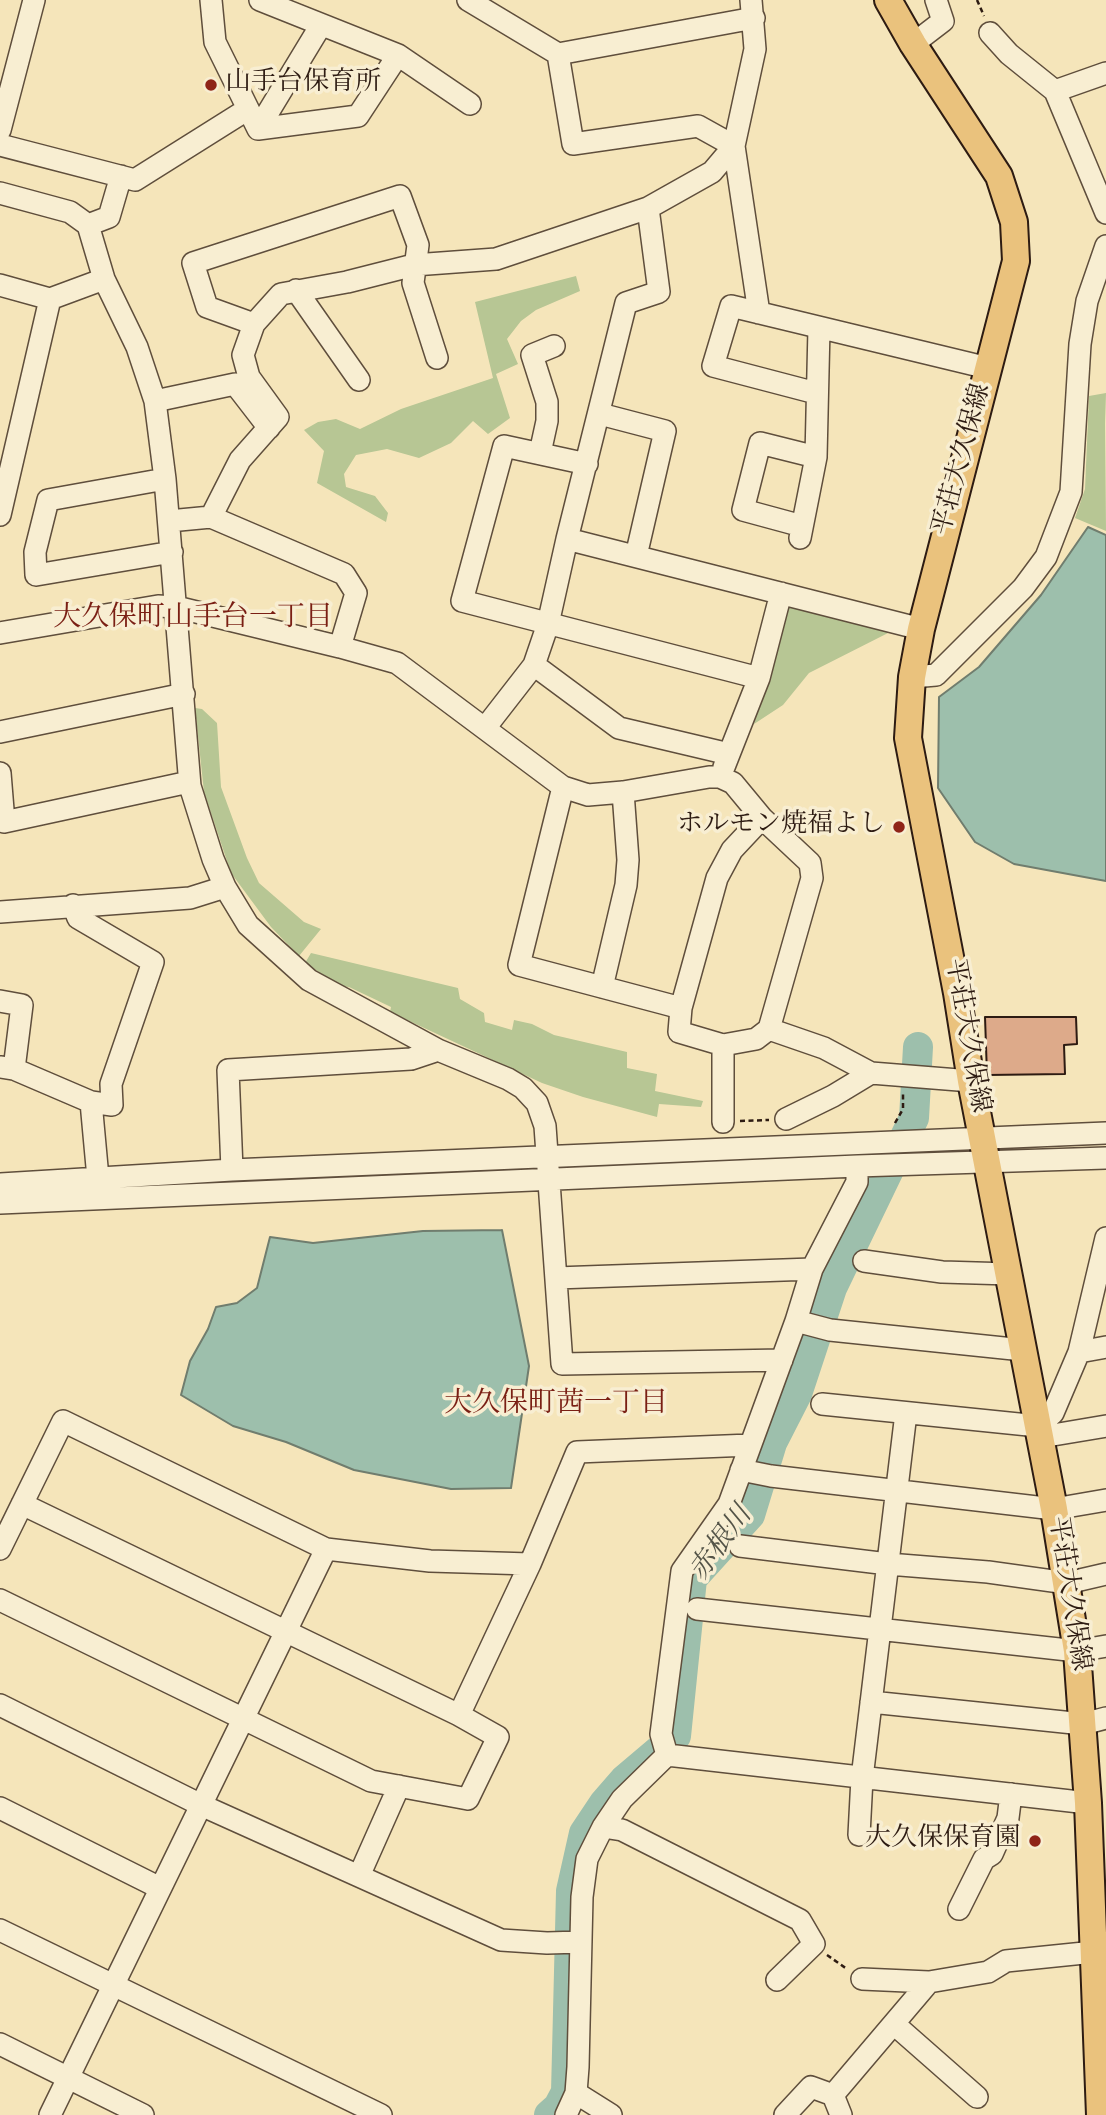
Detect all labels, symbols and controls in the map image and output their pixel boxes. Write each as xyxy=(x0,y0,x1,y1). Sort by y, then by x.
place label: 山手台保育所 xyxy=(225,69,381,101)
marker: 山手台保育所 xyxy=(203,77,219,93)
street label: 平荘大久保線 xyxy=(929,381,999,539)
district label: 大久保町山手台一丁目 xyxy=(53,603,333,637)
place label: ホルモン焼福よし xyxy=(677,811,885,843)
marker: ホルモン焼福よし xyxy=(891,819,907,835)
street label: 平荘大久保線 xyxy=(936,956,994,1116)
district label: 大久保町茜一丁目 xyxy=(444,1389,668,1423)
water label: 赤根川 xyxy=(685,1501,761,1589)
street label: 平荘大久保線 xyxy=(1039,1515,1095,1673)
place label: 大久保保育園 xyxy=(865,1825,1021,1857)
marker: 大久保保育園 xyxy=(1027,1833,1043,1849)

